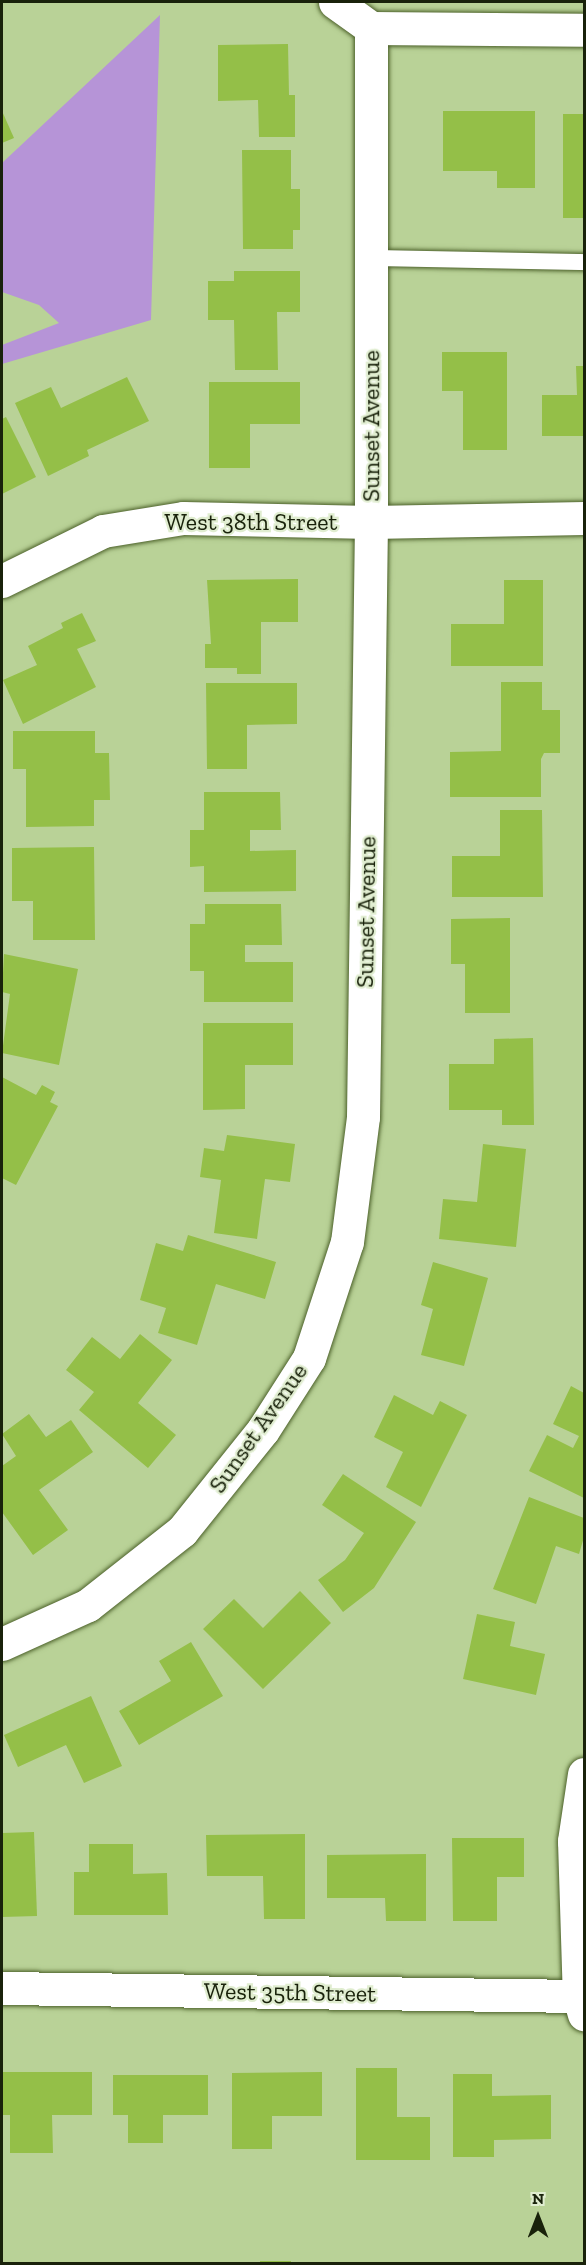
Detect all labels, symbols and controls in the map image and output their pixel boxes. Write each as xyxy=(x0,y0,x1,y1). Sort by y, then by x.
street label: Sunset Avenue xyxy=(357,350,385,502)
street label: West 38th Street xyxy=(164,508,338,536)
street label: Sunset Avenue xyxy=(350,836,382,988)
street label: Sunset Avenue xyxy=(203,1357,313,1499)
street label: West 35th Street xyxy=(204,1976,376,2008)
north arrow xyxy=(508,2187,568,2247)
text: N xyxy=(532,2189,544,2208)

